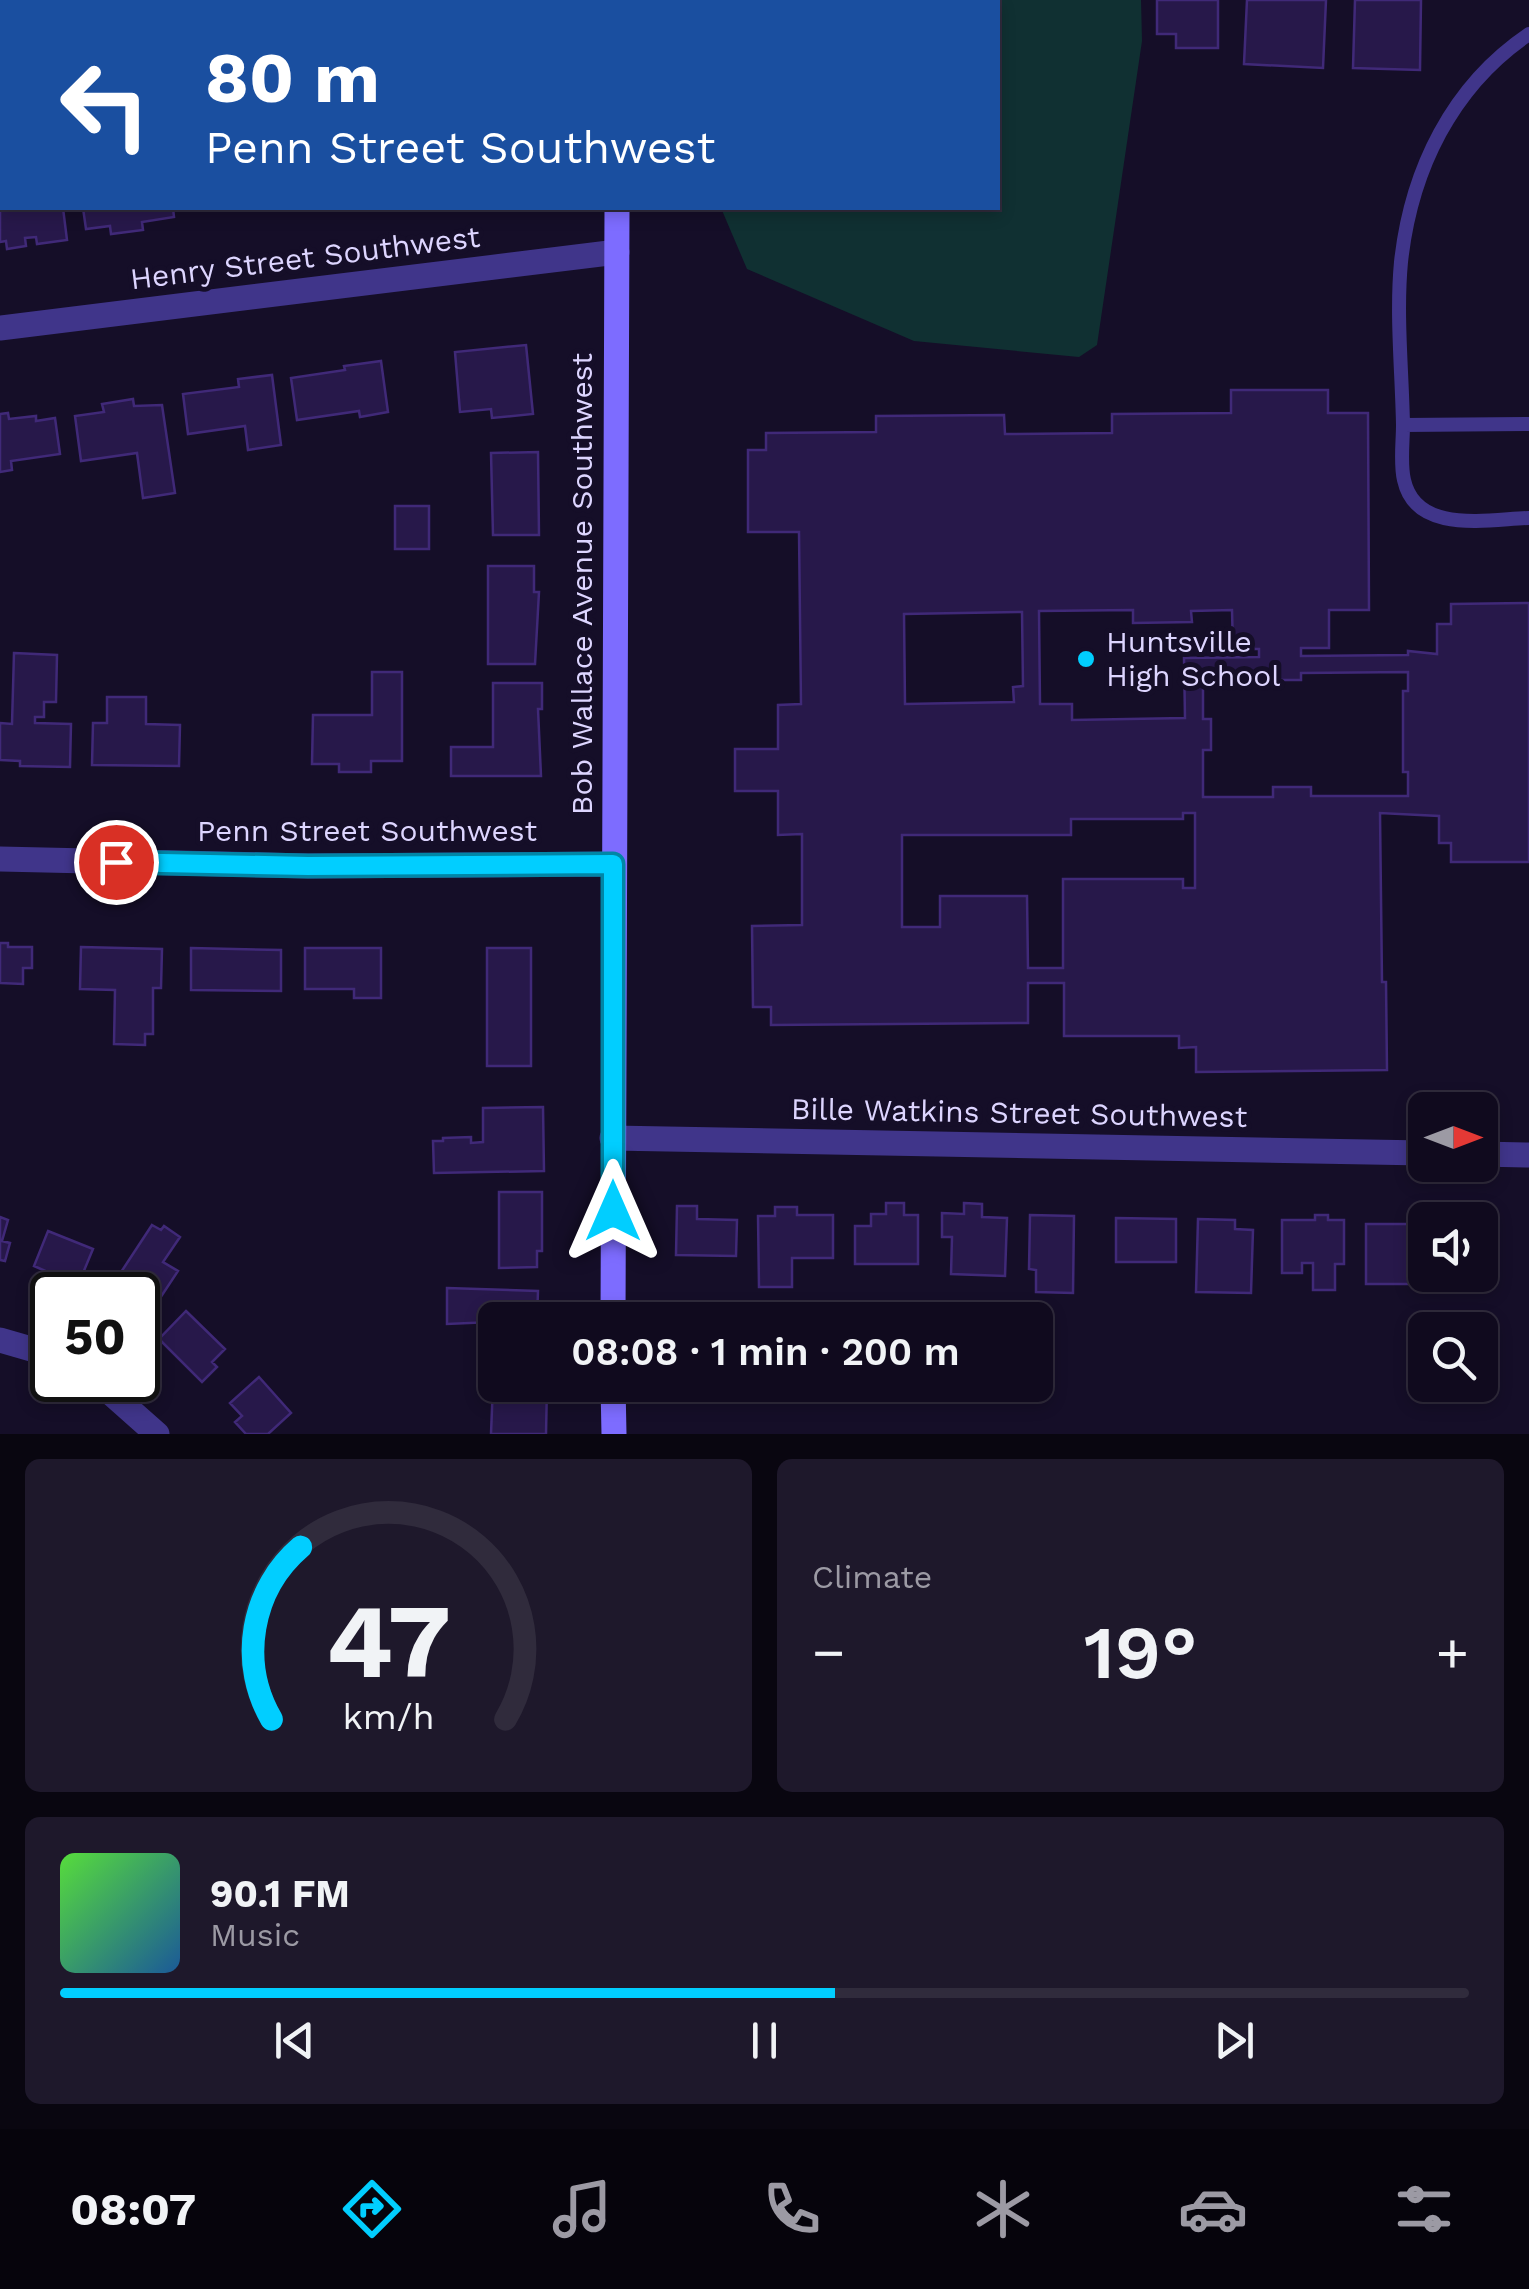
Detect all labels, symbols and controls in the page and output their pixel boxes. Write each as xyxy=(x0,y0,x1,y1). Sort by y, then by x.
text: 80 m xyxy=(205,37,380,119)
icon: left xyxy=(40,40,170,170)
text: Penn Street Southwest xyxy=(205,121,715,174)
street label: Henry Street Southwest xyxy=(128,219,482,296)
street label: Bob Wallace Avenue Southwest xyxy=(564,352,599,815)
place label: Huntsville High School xyxy=(1106,624,1281,693)
marker: Huntsville High School xyxy=(1075,648,1097,670)
street label: Penn Street Southwest xyxy=(197,813,538,848)
pin xyxy=(74,820,159,905)
icon: arrive xyxy=(89,835,144,890)
street label: Bille Watkins Street Southwest xyxy=(791,1091,1248,1134)
north arrow xyxy=(1408,1092,1498,1182)
map controls xyxy=(1408,1092,1498,1402)
position arrow xyxy=(561,1159,665,1263)
button: sound xyxy=(1408,1202,1498,1292)
speed limit sign: 50 xyxy=(30,1272,160,1402)
button: search xyxy=(1408,1312,1498,1402)
text: 08:08 · 1 min · 200 m xyxy=(571,1330,960,1374)
text: Climate xyxy=(812,1558,932,1596)
text: 47 xyxy=(326,1580,451,1702)
text: 19° xyxy=(1084,1608,1197,1696)
text: − xyxy=(812,1620,845,1684)
text: + xyxy=(1436,1620,1469,1684)
text: km/h xyxy=(342,1696,435,1738)
text: 90.1 FM xyxy=(210,1872,350,1916)
text: Music xyxy=(210,1916,300,1954)
icon: previous xyxy=(267,2013,322,2068)
icon: pause xyxy=(737,2013,792,2068)
icon: next xyxy=(1207,2013,1262,2068)
icon: directions xyxy=(337,2174,407,2244)
icon: music xyxy=(547,2174,617,2244)
icon: phone xyxy=(757,2174,827,2244)
icon: climate xyxy=(968,2174,1038,2244)
icon: car xyxy=(1178,2174,1248,2244)
icon: filters xyxy=(1389,2174,1459,2244)
text: 08:07 xyxy=(70,2183,196,2236)

